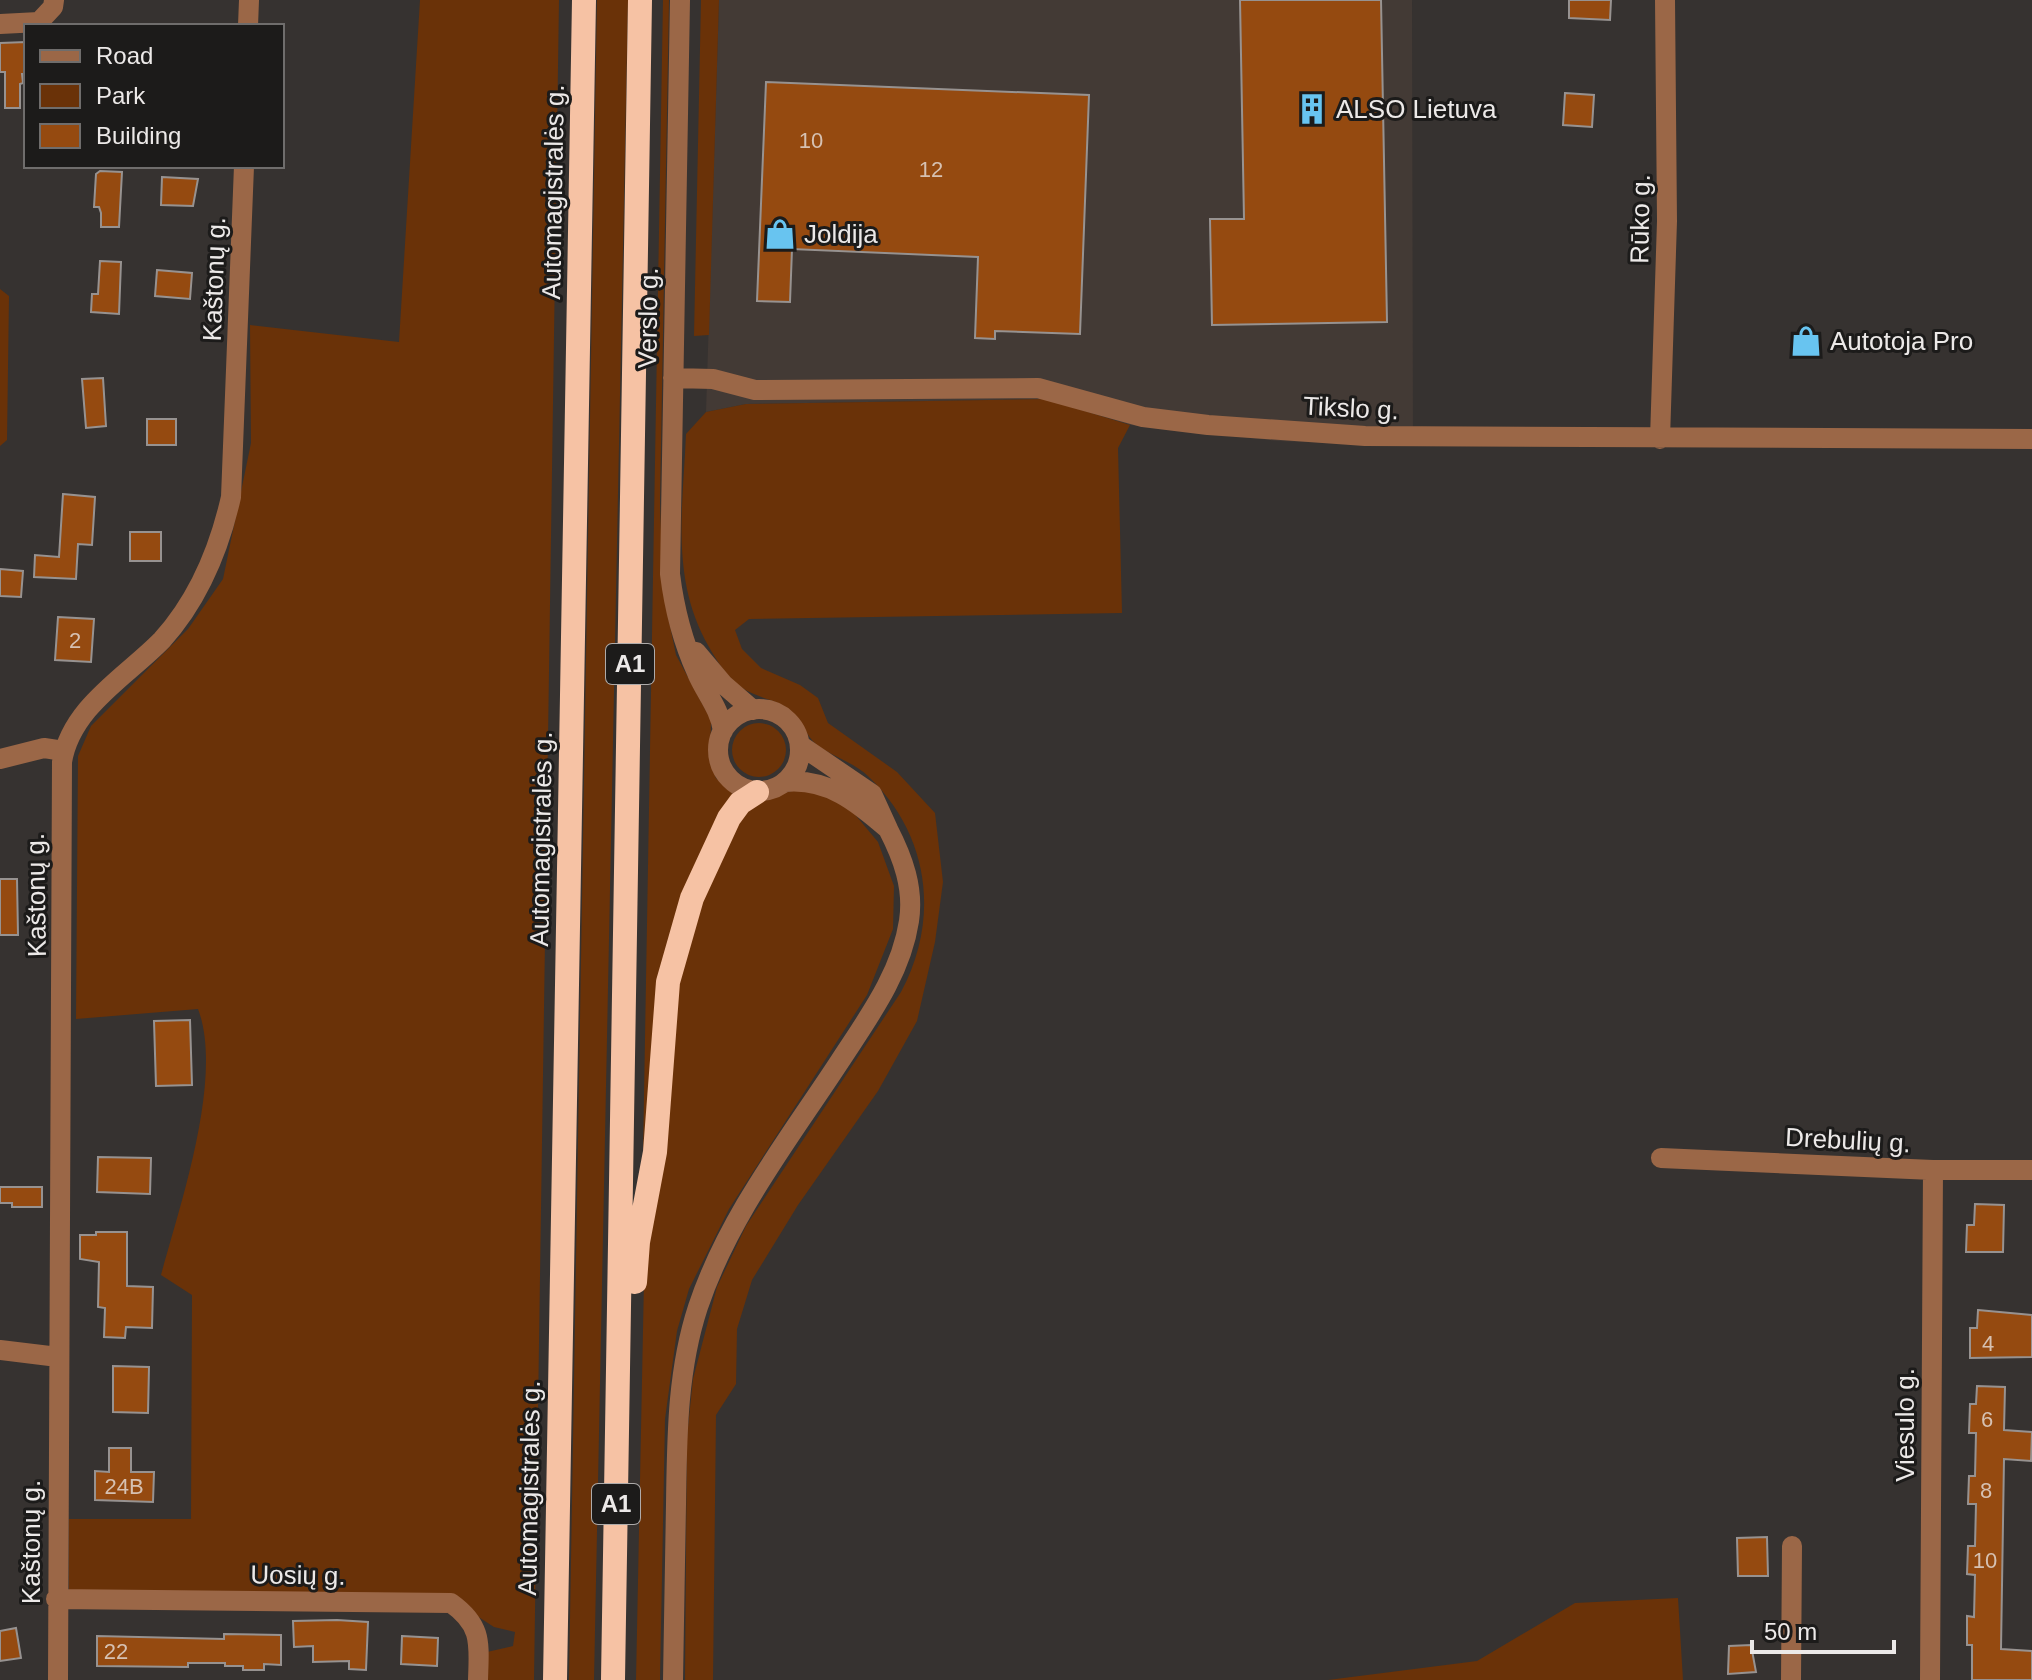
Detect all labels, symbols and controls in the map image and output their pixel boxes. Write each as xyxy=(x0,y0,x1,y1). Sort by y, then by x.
legend xyxy=(24,24,284,168)
text: Road xyxy=(96,42,153,69)
text: Park xyxy=(96,82,146,109)
street label: Automagistralės g. xyxy=(536,84,570,300)
building icon: ALSO Lietuva xyxy=(1295,92,1329,126)
place label: ALSO Lietuva xyxy=(1336,94,1497,124)
text: Building xyxy=(96,122,181,149)
house number: 10 xyxy=(799,128,823,153)
house number: 12 xyxy=(919,157,943,182)
street label: Rūko g. xyxy=(1624,174,1656,264)
street label: Kaštonų g. xyxy=(197,216,231,342)
shop icon: Joldija xyxy=(763,217,797,251)
place label: Joldija xyxy=(804,219,878,249)
street label: Verslo g. xyxy=(632,267,664,369)
shop icon: Autotoja Pro xyxy=(1789,324,1823,358)
place label: Autotoja Pro xyxy=(1830,326,1973,356)
street label: Tikslo g. xyxy=(1302,391,1400,425)
house number: 2 xyxy=(69,628,81,653)
road number: A1 xyxy=(606,644,654,684)
street label: Automagistralės g. xyxy=(524,731,558,947)
street label: Kaštonų g. xyxy=(20,833,52,957)
street label: Drebulių g. xyxy=(1784,1122,1912,1158)
house number: 4 xyxy=(1982,1331,1994,1356)
street label: Viesulo g. xyxy=(1890,1368,1920,1482)
street label: Automagistralės g. xyxy=(512,1380,546,1596)
house number: 6 xyxy=(1981,1407,1993,1432)
house number: 24B xyxy=(104,1474,144,1499)
house number: 8 xyxy=(1980,1478,1992,1503)
street label: Kaštonų g. xyxy=(16,1480,46,1604)
road number: A1 xyxy=(592,1484,640,1524)
house number: 10 xyxy=(1973,1548,1997,1573)
street label: Uosių g. xyxy=(250,1559,346,1591)
scale bar xyxy=(1752,1604,1894,1654)
text: 50 m xyxy=(1764,1618,1817,1645)
house number: 22 xyxy=(104,1639,128,1664)

